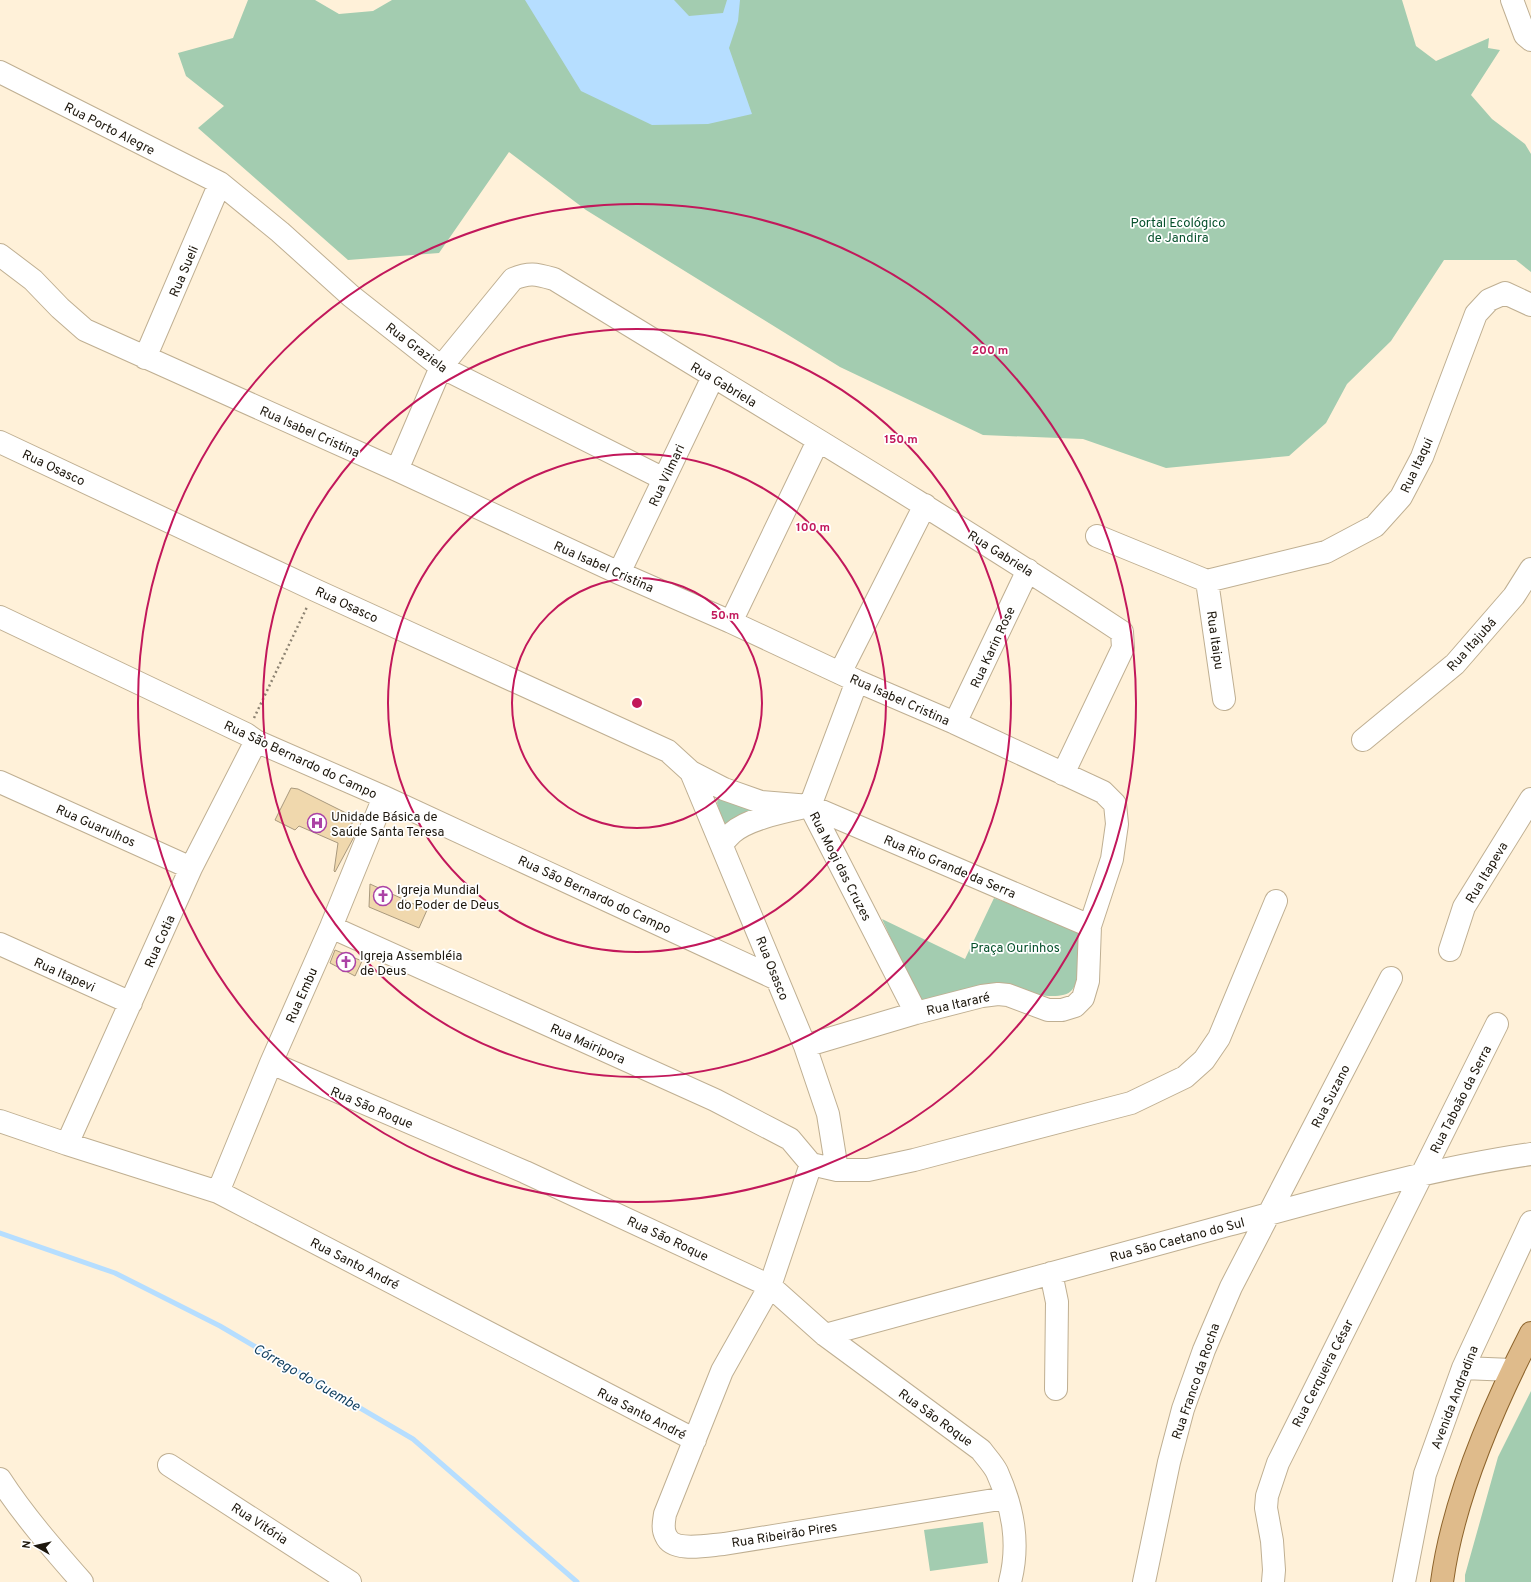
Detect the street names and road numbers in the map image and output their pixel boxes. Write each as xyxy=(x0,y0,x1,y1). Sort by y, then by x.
street label: Rua Porto Alegre xyxy=(61,100,157,160)
street label: Rua Sueli xyxy=(167,244,203,300)
street label: Rua Graziela xyxy=(382,320,450,377)
street label: Rua Gabriela xyxy=(687,360,759,412)
street label: Rua Isabel Cristina xyxy=(257,404,362,462)
street label: Rua Itaqui xyxy=(1398,436,1438,496)
street label: Rua Vilmari xyxy=(646,442,689,509)
street label: Rua Osasco xyxy=(19,447,87,490)
street label: Rua Gabriela xyxy=(964,528,1036,581)
street label: Rua Isabel Cristina xyxy=(551,539,656,597)
street label: Rua Osasco xyxy=(312,584,380,627)
street label: Rua Karin Rose xyxy=(968,604,1020,691)
street label: Rua Itaipu xyxy=(1202,610,1226,671)
street label: Rua Itajubá xyxy=(1444,615,1501,675)
street label: Rua Isabel Cristina xyxy=(847,672,952,730)
street label: Rua São Bernardo do Campo xyxy=(221,718,379,803)
street label: Rua Guarulhos xyxy=(53,802,138,852)
street label: Rua Mogi das Cruzes xyxy=(805,809,874,924)
street label: Rua Rio Grande da Serra xyxy=(881,833,1018,903)
street label: Rua Itapeva xyxy=(1463,839,1512,907)
street label: Rua São Bernardo do Campo xyxy=(515,853,673,938)
street label: Rua Cotia xyxy=(142,913,180,971)
street label: Rua Osasco xyxy=(751,934,791,1003)
street label: Rua Itapevi xyxy=(31,955,97,996)
street label: Rua Embu xyxy=(283,966,322,1026)
street label: Rua Itararé xyxy=(925,990,992,1020)
street label: Rua Mairipora xyxy=(547,1021,627,1069)
street label: Rua Taboão da Serra xyxy=(1428,1043,1496,1157)
street label: Rua Suzano xyxy=(1309,1062,1355,1131)
street label: Rua São Roque xyxy=(328,1084,415,1133)
street label: Rua São Roque xyxy=(624,1214,710,1266)
street label: Rua São Caetano do Sul xyxy=(1108,1215,1247,1267)
street label: Rua Santo André xyxy=(307,1235,401,1294)
street label: Rua Cerqueira César xyxy=(1290,1317,1358,1431)
street label: Rua Franco da Rocha xyxy=(1169,1321,1224,1442)
street label: Avenida Andradina xyxy=(1429,1344,1483,1452)
street label: Rua Santo André xyxy=(594,1385,688,1444)
street label: Rua São Roque xyxy=(895,1386,975,1451)
street label: Rua Vitória xyxy=(228,1500,290,1549)
street label: Rua Ribeirão Pires xyxy=(730,1520,838,1552)

